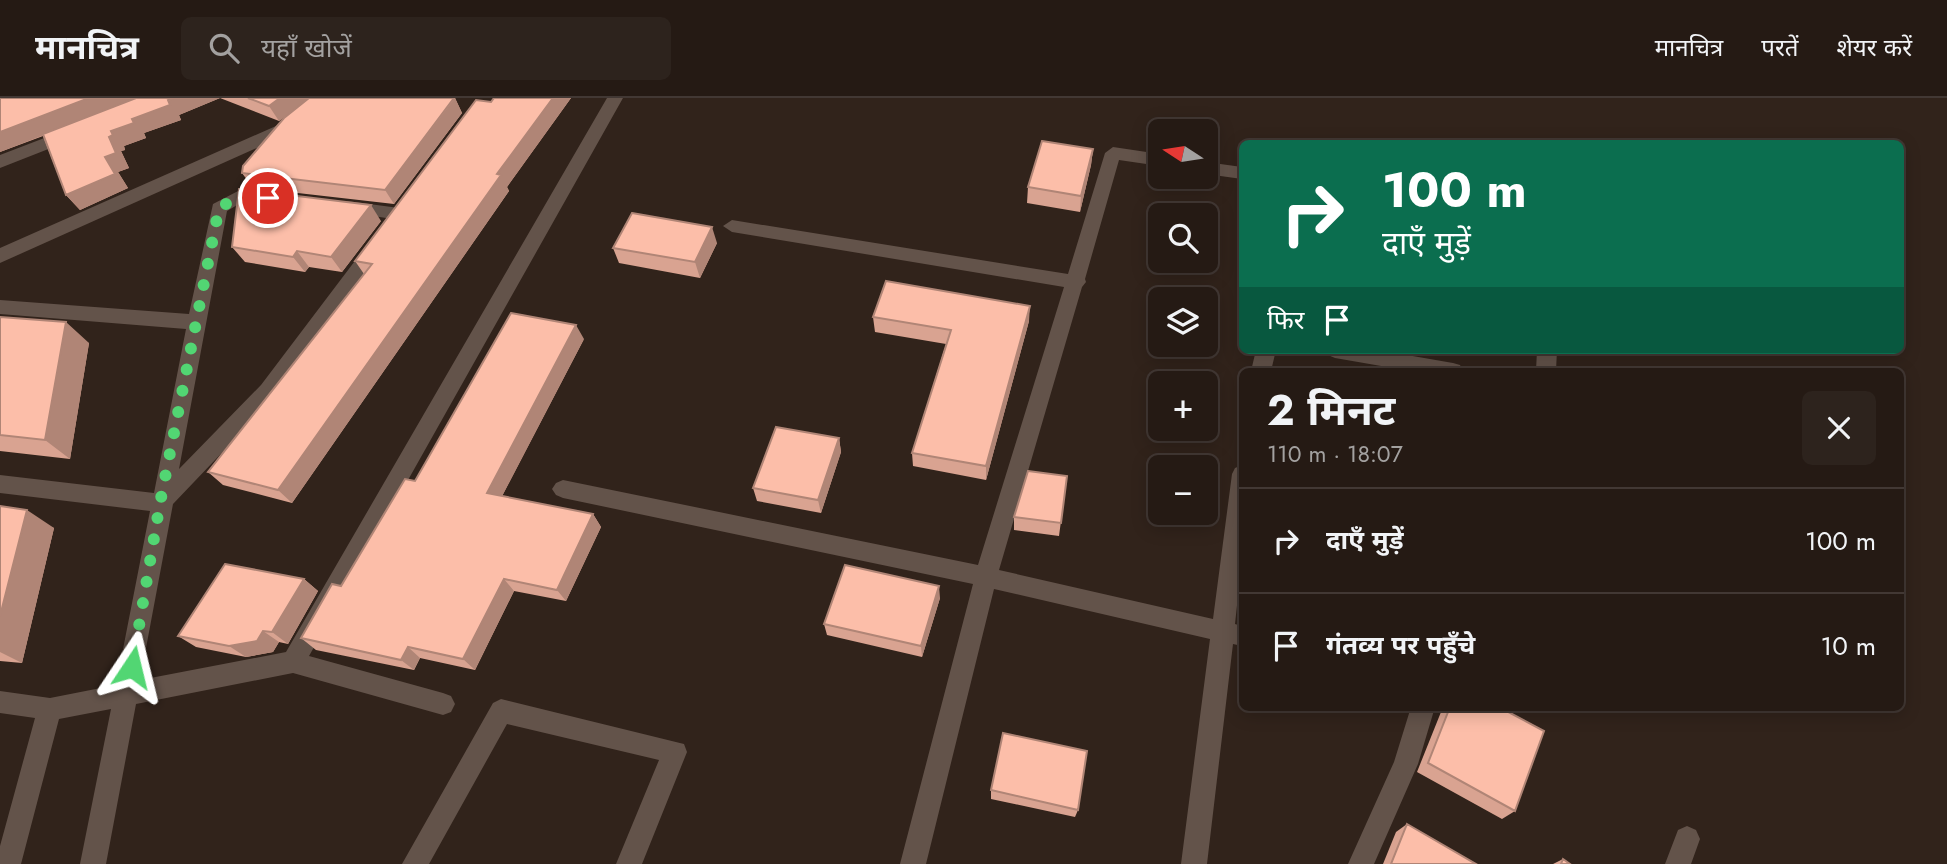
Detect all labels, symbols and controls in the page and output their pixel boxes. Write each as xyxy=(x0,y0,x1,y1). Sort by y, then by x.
search box xyxy=(181,17,671,80)
text: मानचित्र xyxy=(35,24,139,71)
icon: search xyxy=(205,29,243,67)
text: यहाँ खोजें xyxy=(261,29,352,67)
text: मानचित्र xyxy=(1655,30,1723,65)
text: परतें xyxy=(1761,30,1798,65)
text: शेयर करें xyxy=(1836,30,1912,65)
north arrow xyxy=(1148,119,1218,189)
map controls xyxy=(1148,119,1218,525)
text: 100 m xyxy=(1382,155,1527,225)
pin xyxy=(238,168,298,228)
icon: right xyxy=(1267,168,1358,259)
icon: arrive xyxy=(249,179,287,217)
button: search xyxy=(1148,203,1218,273)
text: दाएँ मुड़ें xyxy=(1382,220,1471,266)
button: layers xyxy=(1148,287,1218,357)
text: फिर xyxy=(1267,301,1304,339)
icon: arrive xyxy=(1318,301,1356,339)
button: + xyxy=(1148,371,1218,441)
text: 2 मिनट xyxy=(1267,380,1395,441)
button: close xyxy=(1802,391,1876,465)
text: 110 m · 18:07 xyxy=(1267,437,1403,471)
button: − xyxy=(1148,455,1218,525)
text: दाएँ मुड़ें xyxy=(1326,521,1404,559)
icon: right xyxy=(1267,522,1305,560)
text: 100 m xyxy=(1805,522,1876,560)
text: गंतव्य पर पहुँचे xyxy=(1326,626,1475,664)
icon: arrive xyxy=(1267,627,1305,665)
text: 10 m xyxy=(1821,627,1876,665)
position arrow xyxy=(95,630,169,704)

